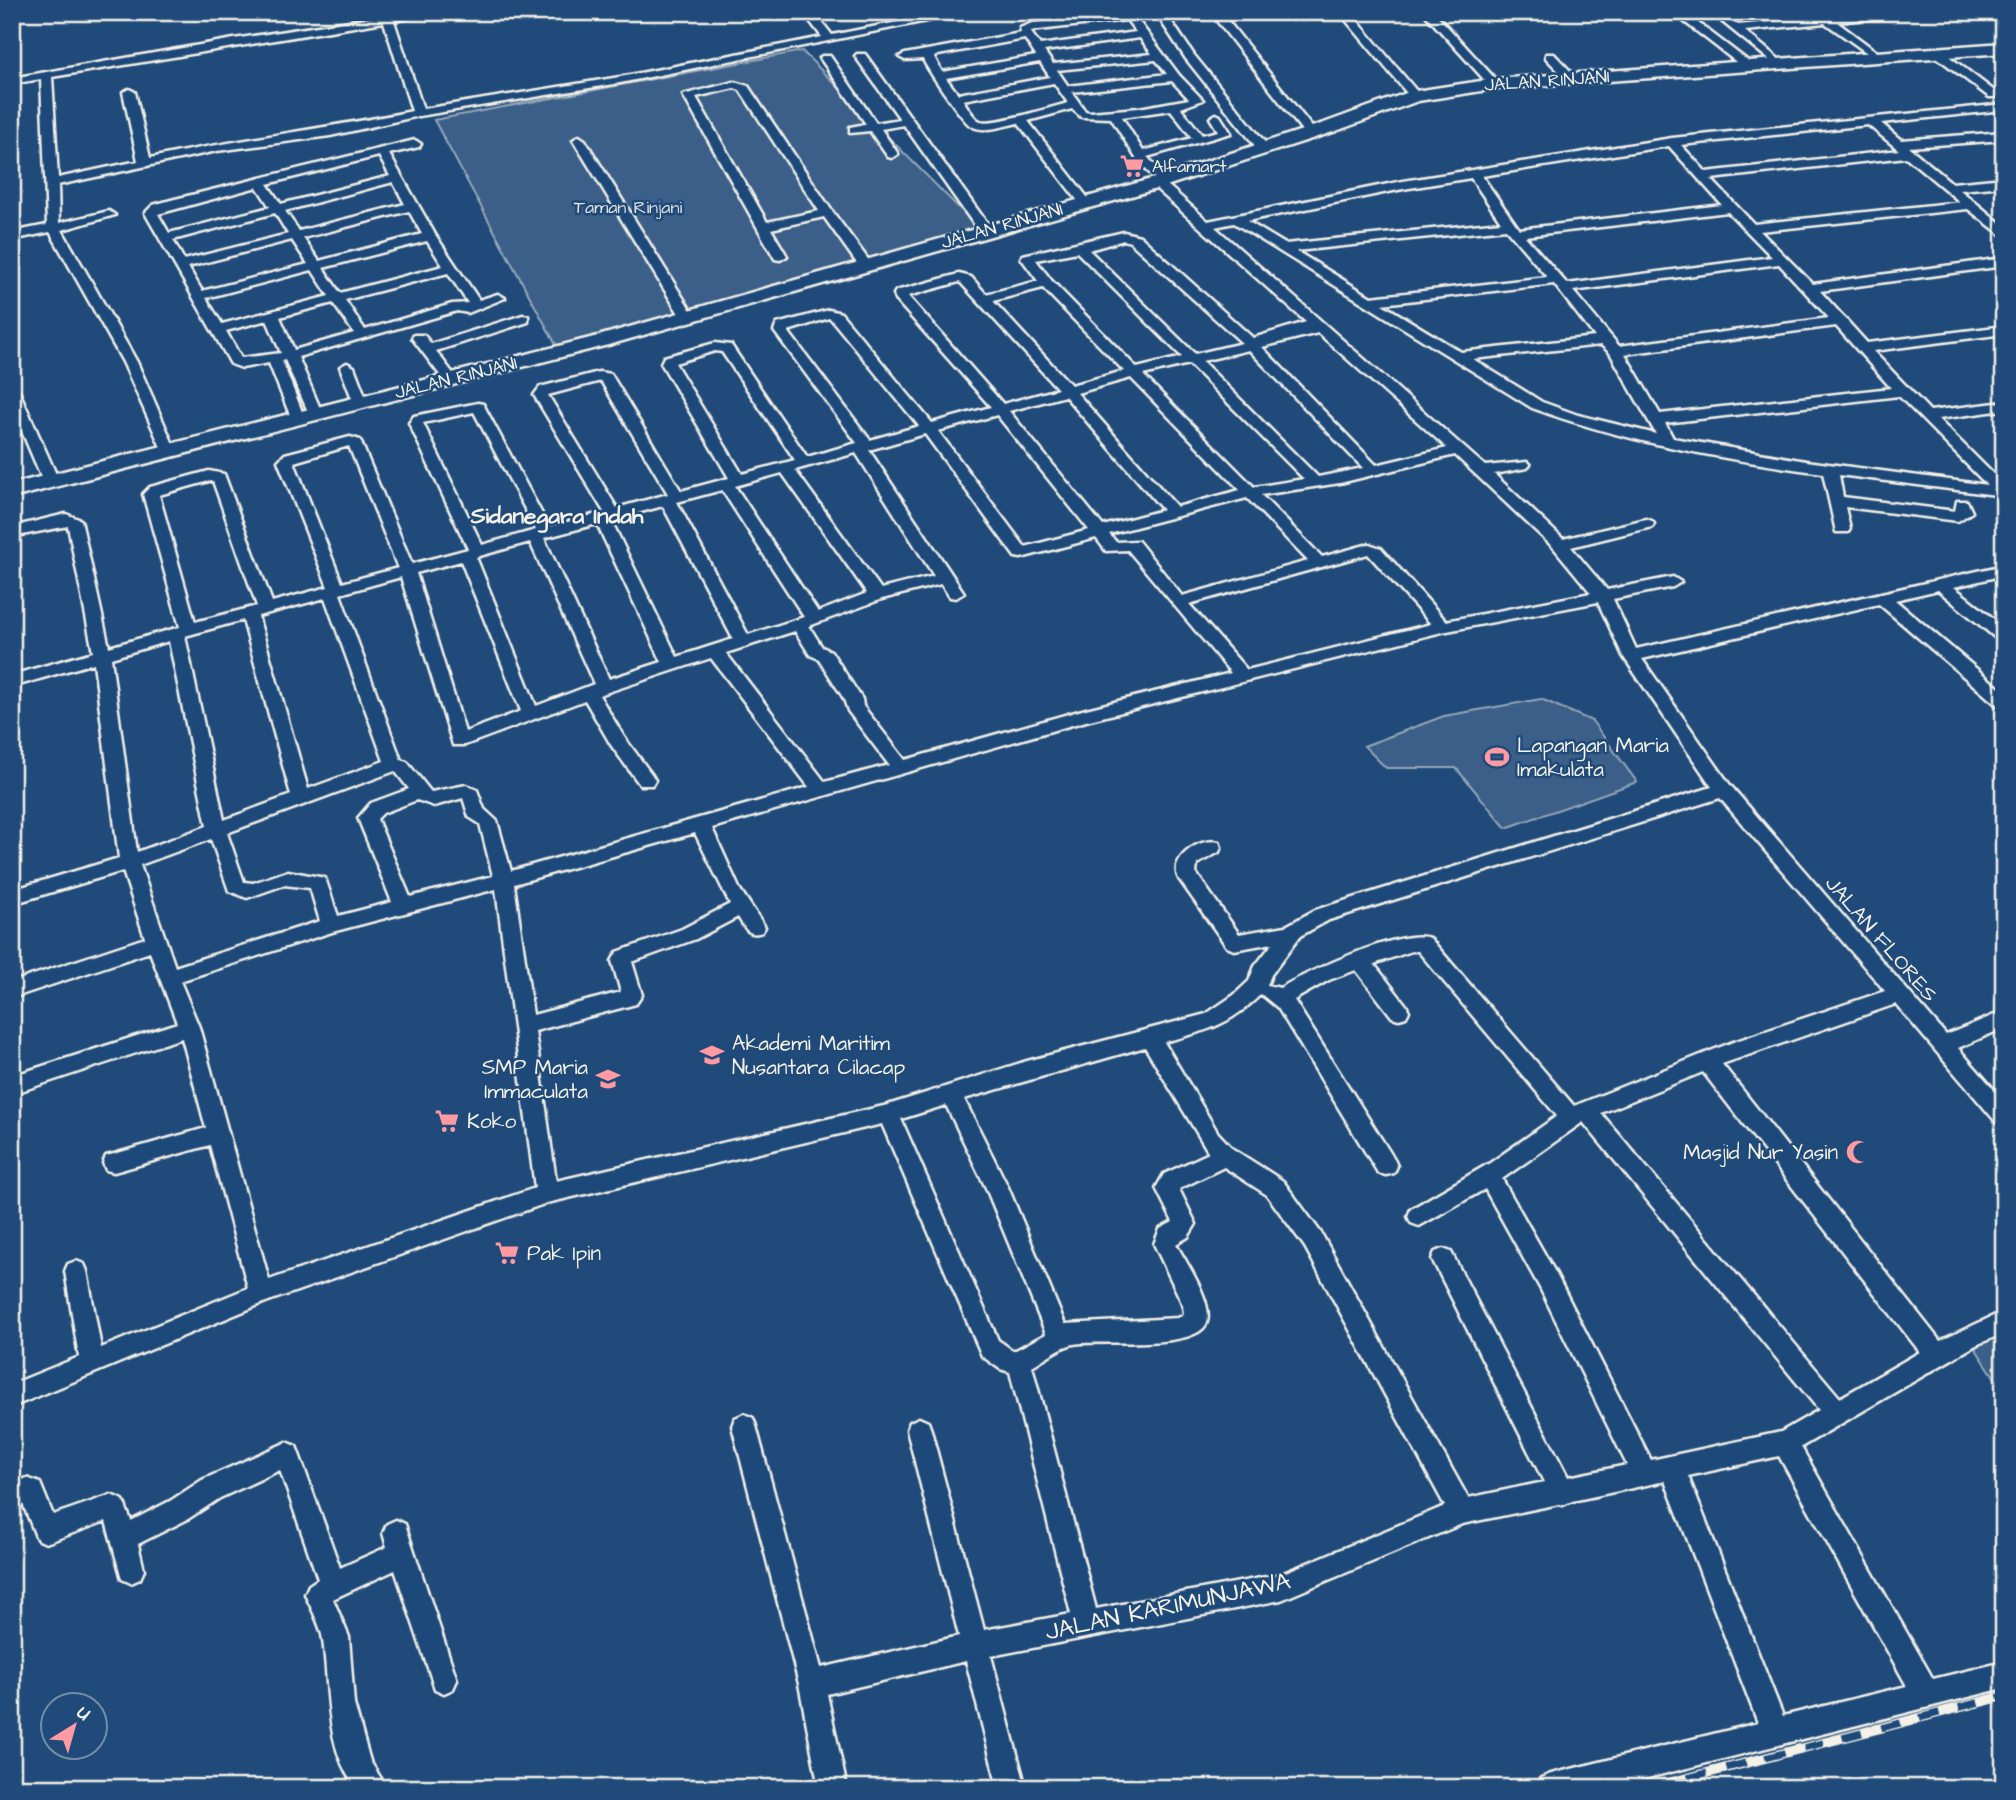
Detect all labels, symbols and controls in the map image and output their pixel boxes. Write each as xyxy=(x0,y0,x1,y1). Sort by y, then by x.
street label: JALAN RINJANI xyxy=(1484,64,1610,98)
supermarket icon: Alfamart xyxy=(1118,152,1146,180)
place label: Alfamart xyxy=(1152,154,1227,179)
park label: Taman Rinjani xyxy=(574,195,682,220)
street label: JALAN RINJANI xyxy=(938,197,1066,255)
street label: JALAN RINJANI xyxy=(392,351,520,405)
district label: Sidanegara Indah xyxy=(470,500,644,533)
place label: Lapangan Maria Imakulata xyxy=(1517,731,1669,784)
sports icon: Lapangan Maria Imakulata xyxy=(1483,743,1511,771)
street label: JALAN FLORES xyxy=(1818,870,1944,1008)
place label: Akademi Maritim Nusantara Cilacap xyxy=(732,1029,905,1083)
school or university icon: Akademi Maritim Nusantara Cilacap xyxy=(698,1041,726,1069)
place label: SMP Maria Immaculata xyxy=(482,1053,588,1106)
school or university icon: SMP Maria Immaculata xyxy=(594,1065,622,1093)
supermarket icon: Koko xyxy=(433,1107,461,1135)
place label: Koko xyxy=(467,1107,516,1136)
place label: Masjid Nur Yasin xyxy=(1683,1138,1838,1167)
mosque icon: Masjid Nur Yasin xyxy=(1844,1138,1872,1166)
supermarket icon: Pak Ipin xyxy=(493,1239,521,1267)
place label: Pak Ipin xyxy=(527,1239,601,1269)
street label: JALAN KARIMUNJAWA xyxy=(1042,1564,1294,1650)
north arrow xyxy=(38,1692,108,1762)
text: U xyxy=(71,1700,96,1728)

